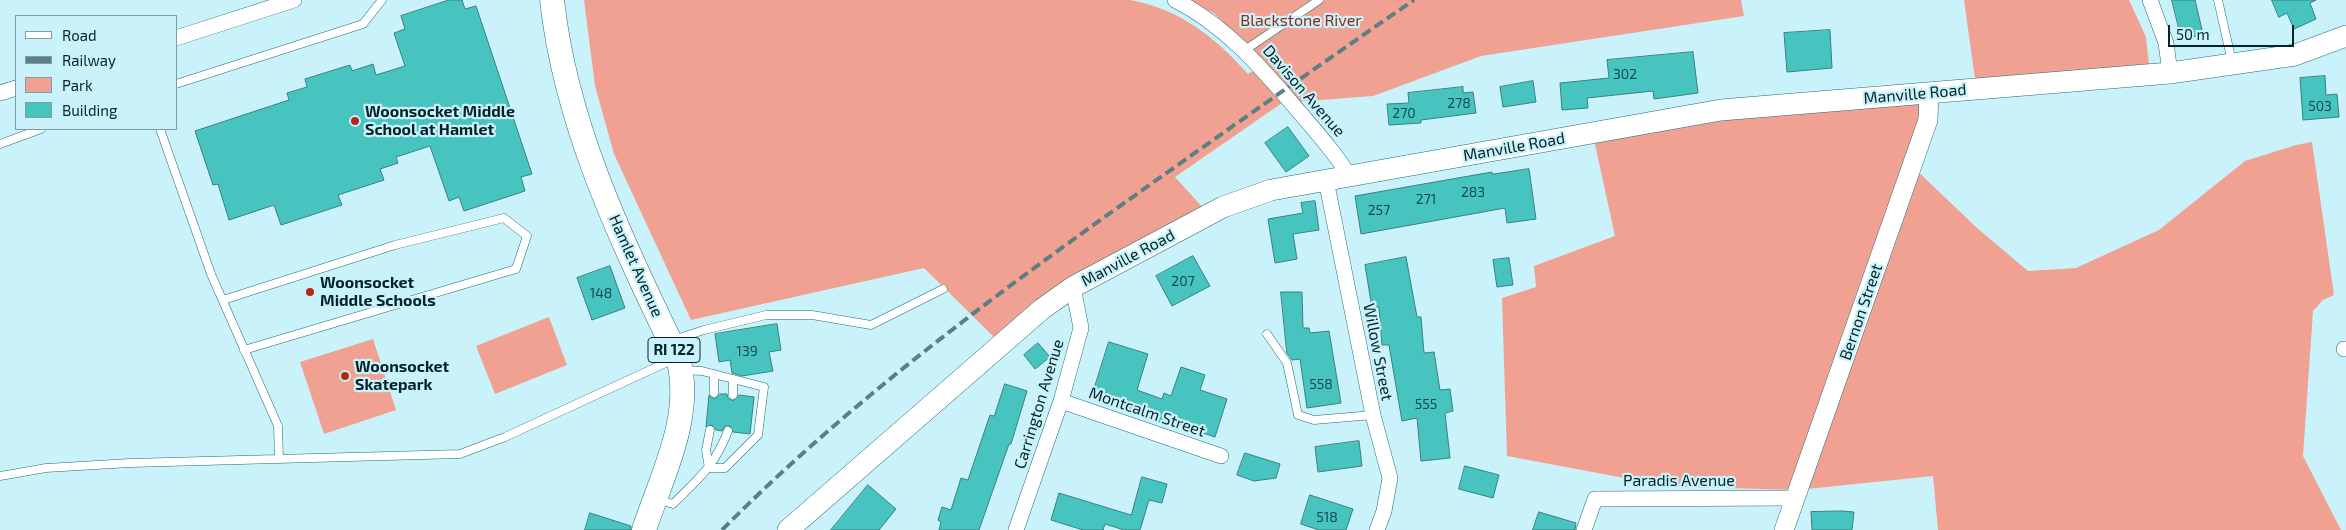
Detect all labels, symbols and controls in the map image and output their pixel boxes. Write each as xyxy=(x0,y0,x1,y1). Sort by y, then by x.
park label: Blackstone River xyxy=(1240,11,1362,31)
legend xyxy=(15,15,178,130)
scale bar xyxy=(2171,15,2297,47)
text: 50 m xyxy=(2176,25,2210,43)
text: Road xyxy=(62,26,97,44)
street label: Davison Avenue xyxy=(1259,41,1349,141)
text: Railway xyxy=(62,51,116,69)
house number: 302 xyxy=(1613,66,1637,82)
text: Park xyxy=(62,76,93,94)
street label: Manville Road xyxy=(1863,80,1967,108)
house number: 278 xyxy=(1447,95,1471,111)
house number: 503 xyxy=(2308,98,2332,114)
text: Building xyxy=(62,101,117,119)
place label: Woonsocket Middle School at Hamlet xyxy=(365,102,515,140)
house number: 270 xyxy=(1392,105,1416,121)
marker: Woonsocket Middle School at Hamlet xyxy=(349,115,361,127)
street label: Manville Road xyxy=(1462,129,1566,165)
house number: 283 xyxy=(1461,184,1485,200)
house number: 271 xyxy=(1416,191,1436,207)
house number: 257 xyxy=(1368,202,1390,218)
street label: Hamlet Avenue xyxy=(605,212,667,320)
street label: Manville Road xyxy=(1078,225,1178,291)
street label: Bernon Street xyxy=(1836,261,1886,363)
place label: Woonsocket Middle Schools xyxy=(320,273,436,311)
house number: 207 xyxy=(1171,273,1195,289)
house number: 148 xyxy=(590,285,612,301)
marker: Woonsocket Middle Schools xyxy=(304,286,316,298)
street label: Willow Street xyxy=(1359,302,1397,402)
street label: Carrington Avenue xyxy=(1010,337,1068,471)
road number: RI 122 xyxy=(648,338,700,362)
house number: 139 xyxy=(736,343,758,359)
place label: Woonsocket Skatepark xyxy=(355,357,449,395)
marker: Woonsocket Skatepark xyxy=(339,370,351,382)
house number: 558 xyxy=(1309,376,1333,392)
street label: Montcalm Street xyxy=(1086,383,1208,441)
house number: 555 xyxy=(1415,396,1437,412)
street label: Paradis Avenue xyxy=(1623,471,1735,491)
house number: 518 xyxy=(1316,509,1338,525)

